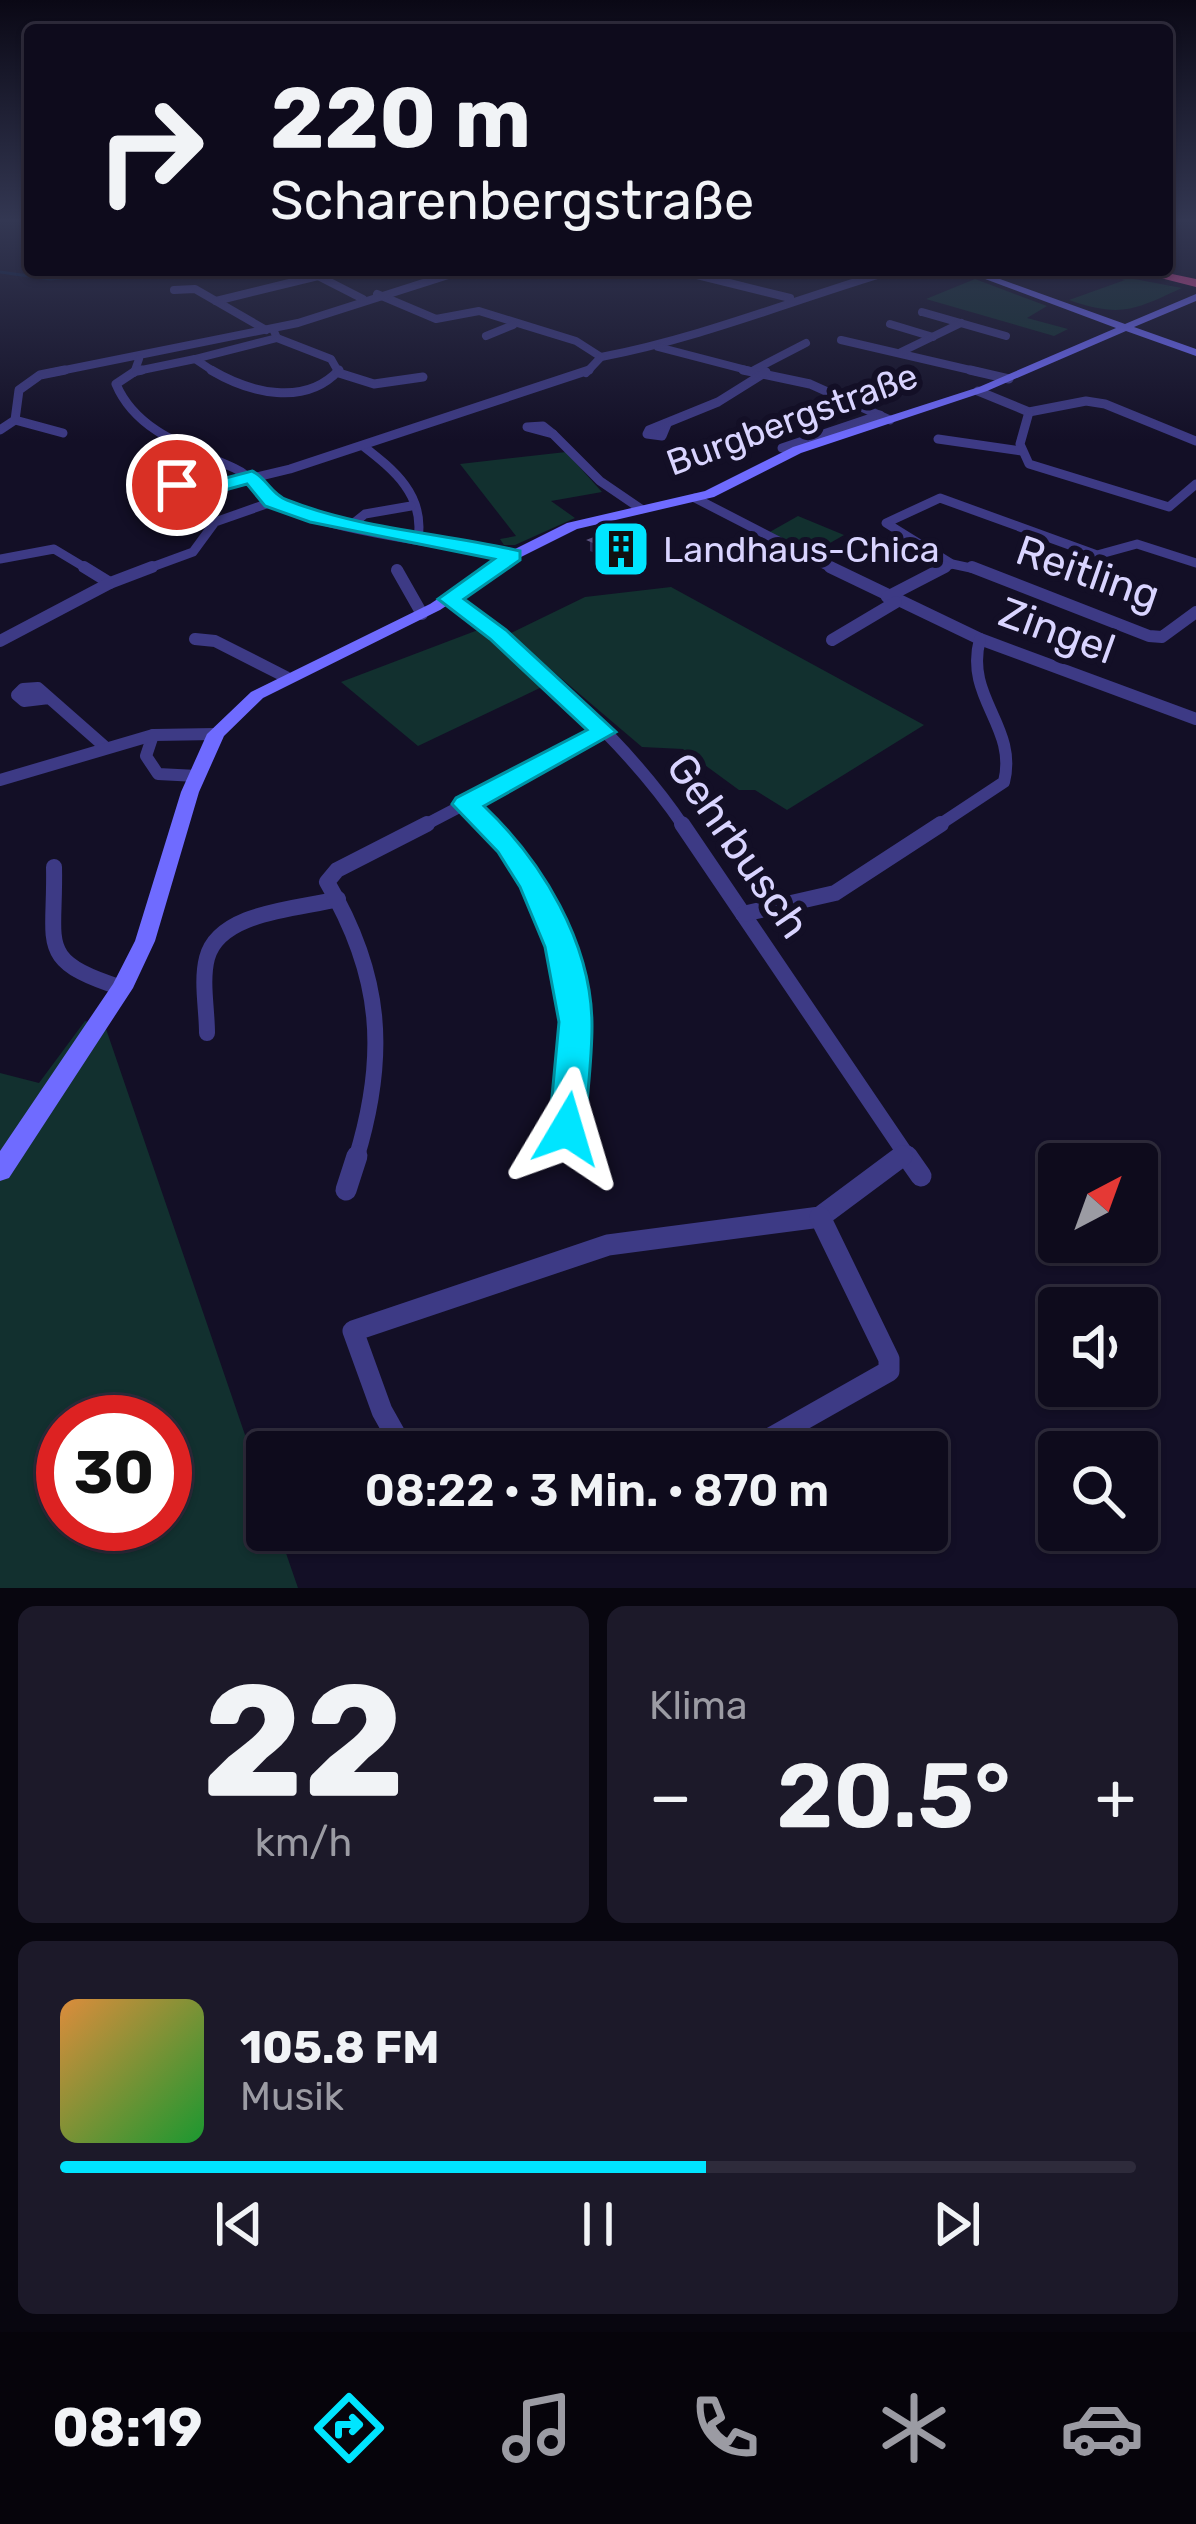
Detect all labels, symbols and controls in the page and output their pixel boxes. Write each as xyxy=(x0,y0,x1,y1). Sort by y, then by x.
text: 220 m xyxy=(270,68,531,168)
icon: right xyxy=(72,72,228,228)
text: Scharenbergstraße xyxy=(270,169,754,233)
street label: Burgbergstraße xyxy=(661,354,923,484)
pin xyxy=(126,434,228,536)
icon: arrive xyxy=(144,452,210,518)
building icon: Landhaus-Chica xyxy=(590,518,652,580)
street label: Reitling xyxy=(1010,525,1166,621)
place label: Landhaus-Chica xyxy=(663,528,940,571)
street label: Zingel xyxy=(992,587,1122,675)
street label: Gehrbusch xyxy=(656,744,820,948)
position arrow xyxy=(504,1066,630,1192)
north arrow xyxy=(1038,1143,1158,1263)
map controls xyxy=(1038,1143,1158,1551)
button: sound xyxy=(1038,1287,1158,1407)
speed limit sign: 30 xyxy=(36,1395,192,1551)
button: search xyxy=(1038,1431,1158,1551)
text: 08:22 · 3 Min. · 870 m xyxy=(365,1464,829,1517)
text: 22 xyxy=(202,1649,405,1834)
text: Klima xyxy=(649,1683,748,1729)
text: 20.5° xyxy=(776,1743,1011,1850)
text: − xyxy=(649,1757,692,1836)
text: + xyxy=(1095,1757,1136,1836)
text: km/h xyxy=(255,1820,352,1866)
text: 105.8 FM xyxy=(240,2021,440,2074)
text: Musik xyxy=(240,2074,344,2120)
icon: previous xyxy=(206,2191,272,2257)
icon: pause xyxy=(565,2191,631,2257)
icon: next xyxy=(924,2191,990,2257)
icon: directions xyxy=(307,2386,391,2470)
icon: music xyxy=(495,2386,579,2470)
icon: phone xyxy=(683,2386,767,2470)
icon: climate xyxy=(872,2386,956,2470)
icon: car xyxy=(1060,2386,1144,2470)
text: 08:19 xyxy=(52,2396,203,2460)

